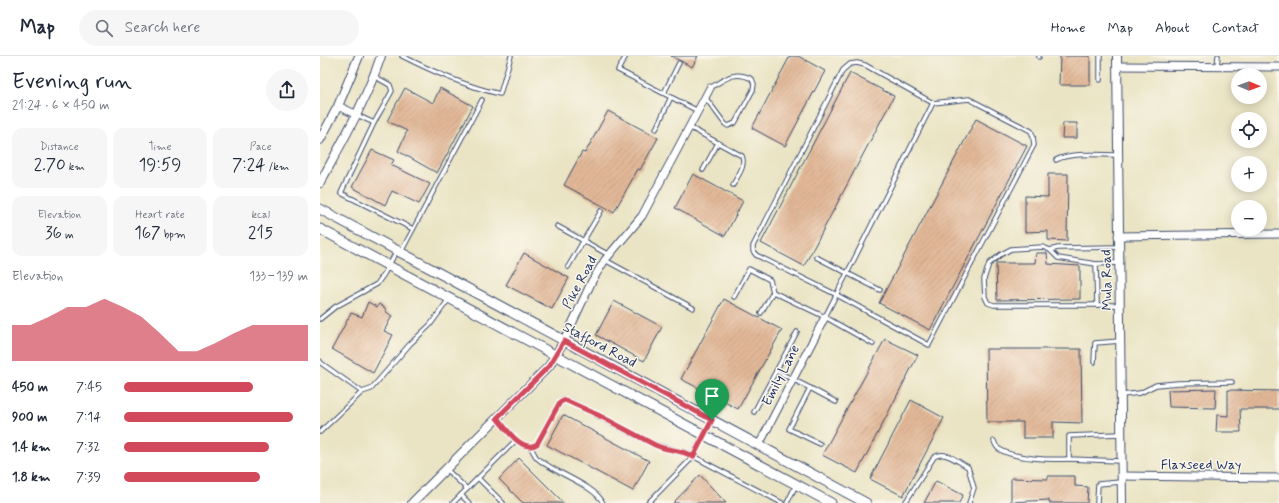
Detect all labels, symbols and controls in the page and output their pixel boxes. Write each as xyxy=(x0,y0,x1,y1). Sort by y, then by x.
search box xyxy=(79,10,359,46)
text: Map xyxy=(20,15,55,40)
icon: search xyxy=(93,17,115,39)
text: Search here xyxy=(125,18,200,38)
text: Home xyxy=(1051,19,1085,37)
text: Map xyxy=(1107,19,1133,37)
text: About xyxy=(1155,19,1190,37)
text: Contact xyxy=(1212,19,1259,37)
text: Evening run xyxy=(12,68,132,96)
north arrow xyxy=(1231,68,1267,104)
map controls xyxy=(1231,68,1267,236)
button: share xyxy=(266,69,308,111)
text: 21:24 · 6 × 450 m xyxy=(12,97,110,114)
button: locate xyxy=(1231,112,1267,148)
text: Distance xyxy=(40,140,79,154)
text: Time xyxy=(148,140,172,154)
text: Pace xyxy=(250,140,272,154)
text: 2.70 xyxy=(34,154,66,176)
text: 19:59 xyxy=(139,154,181,176)
text: 7:24 xyxy=(232,154,266,176)
button: + xyxy=(1231,156,1267,192)
text: km xyxy=(66,160,85,174)
text: /km xyxy=(266,160,289,174)
button: − xyxy=(1231,200,1267,236)
text: Elevation xyxy=(38,208,81,222)
text: Heart rate xyxy=(135,208,185,222)
text: kcal xyxy=(251,208,270,222)
text: 36 xyxy=(45,222,62,244)
text: 167 xyxy=(134,222,161,244)
text: 215 xyxy=(248,222,273,244)
text: m xyxy=(62,228,74,242)
text: bpm xyxy=(161,228,186,242)
street label: Mula Road xyxy=(1097,249,1117,311)
street label: Pike Road xyxy=(558,253,601,312)
text: Elevation xyxy=(12,268,63,285)
text: 133–139 m xyxy=(249,268,308,285)
street label: Stafford Road xyxy=(559,318,640,374)
street label: Emily Lane xyxy=(758,342,804,409)
text: 450 m xyxy=(12,379,48,396)
text: 7:45 xyxy=(76,379,102,396)
pin xyxy=(695,379,729,420)
icon: arrive xyxy=(701,385,723,407)
text: 900 m xyxy=(12,409,48,426)
text: 7:14 xyxy=(76,409,101,426)
text: 1.4 km xyxy=(12,439,51,456)
text: 7:32 xyxy=(76,439,100,456)
street label: Flaxseed Way xyxy=(1161,456,1241,474)
text: 1.8 km xyxy=(12,469,50,486)
text: 7:39 xyxy=(76,469,101,486)

